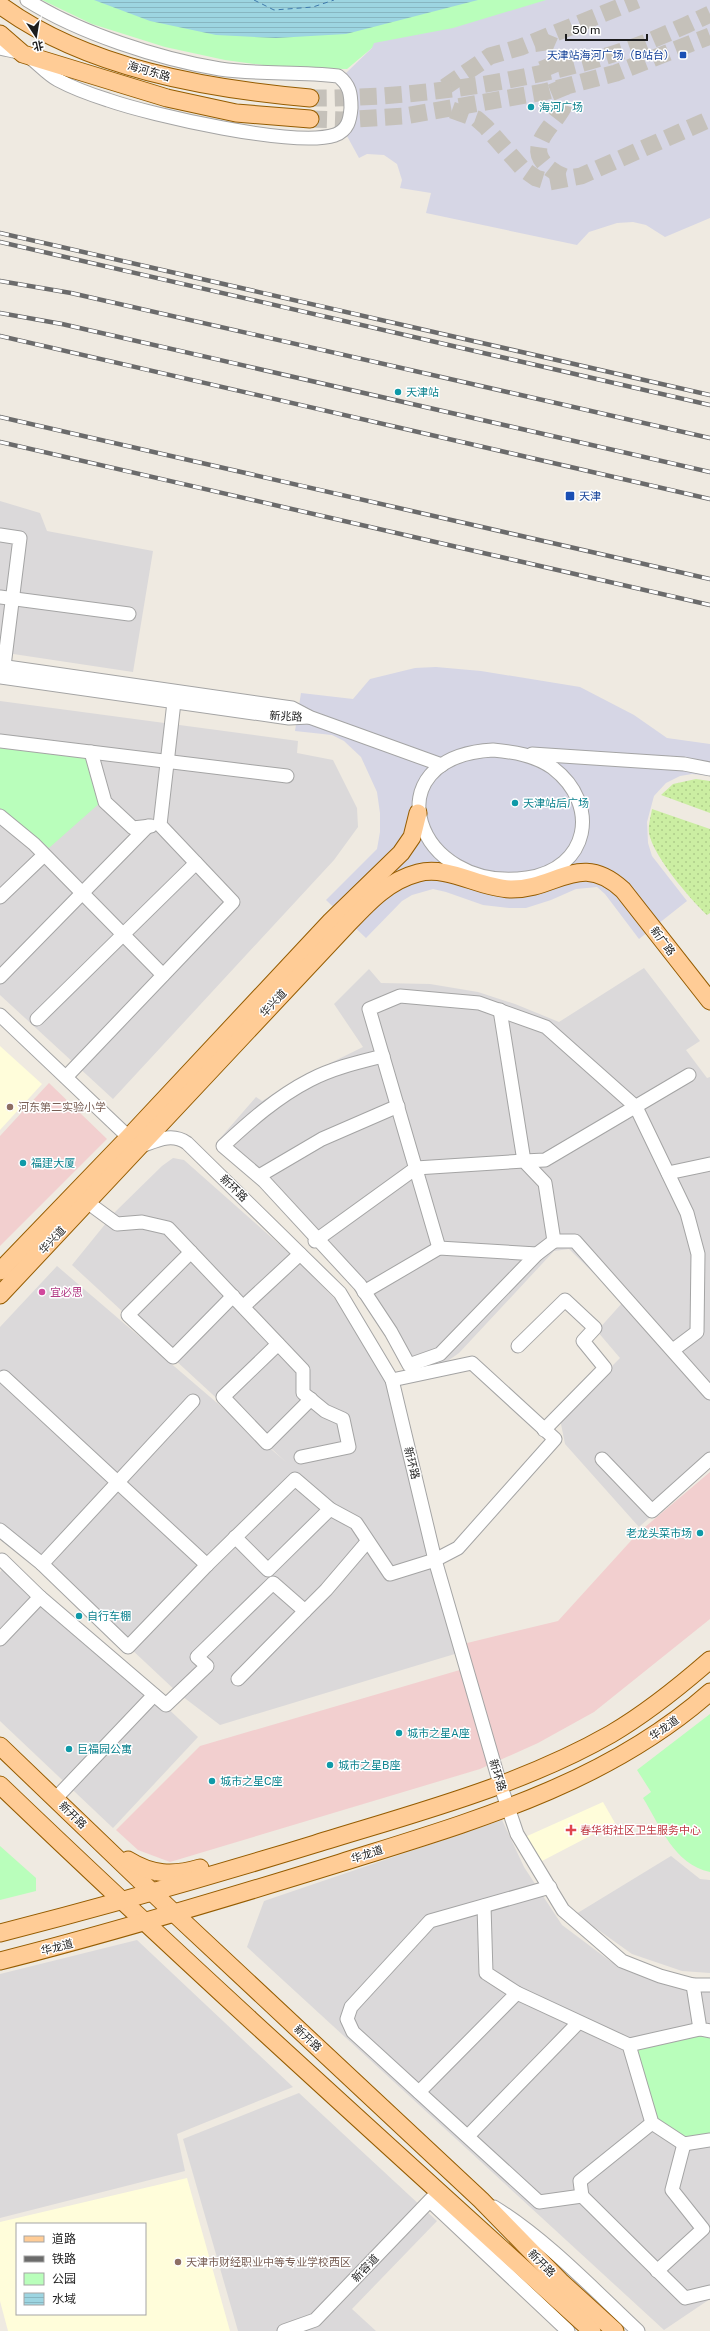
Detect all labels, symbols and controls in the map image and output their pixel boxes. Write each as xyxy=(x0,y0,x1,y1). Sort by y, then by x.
north arrow xyxy=(16,16,56,56)
scale bar xyxy=(566,16,647,42)
text: 50 m xyxy=(572,23,600,37)
text: 北 xyxy=(31,39,45,53)
place label: 天津站海河广场（B站台） xyxy=(547,49,675,61)
marker: 天津站海河广场（B站台） xyxy=(678,50,688,60)
street label: 海河东路 xyxy=(126,59,172,83)
place label: 海河广场 xyxy=(539,101,583,113)
marker: 海河广场 xyxy=(526,102,536,112)
place label: 天津站 xyxy=(406,386,439,398)
marker: 天津站 xyxy=(393,387,403,397)
marker: 天津 xyxy=(564,490,576,502)
place label: 天津 xyxy=(579,490,601,502)
street label: 新兆路 xyxy=(269,709,303,723)
place label: 天津站后广场 xyxy=(523,797,589,809)
marker: 天津站后广场 xyxy=(510,798,520,808)
street label: 新广路 xyxy=(648,924,678,958)
street label: 华兴道 xyxy=(257,987,289,1019)
place label: 河东第二实验小学 xyxy=(18,1101,106,1113)
marker: 河东第二实验小学 xyxy=(5,1102,15,1112)
place label: 福建大厦 xyxy=(31,1157,75,1169)
marker: 福建大厦 xyxy=(18,1158,28,1168)
street label: 新环路 xyxy=(218,1172,250,1204)
street label: 华兴道 xyxy=(36,1224,68,1256)
place label: 宜必思 xyxy=(50,1286,83,1298)
marker: 宜必思 xyxy=(37,1287,47,1297)
street label: 新环路 xyxy=(402,1446,422,1480)
place label: 老龙头菜市场 xyxy=(626,1527,692,1539)
marker: 老龙头菜市场 xyxy=(695,1528,705,1538)
place label: 自行车棚 xyxy=(87,1610,131,1622)
marker: 自行车棚 xyxy=(74,1611,84,1621)
street label: 华龙道 xyxy=(647,1714,681,1742)
place label: 城市之星A座 xyxy=(407,1727,470,1739)
marker: 城市之星A座 xyxy=(394,1728,404,1738)
place label: 巨福园公寓 xyxy=(77,1743,132,1755)
marker: 巨福园公寓 xyxy=(64,1744,74,1754)
street label: 新环路 xyxy=(487,1757,509,1793)
place label: 城市之星B座 xyxy=(338,1759,400,1771)
marker: 城市之星B座 xyxy=(325,1760,335,1770)
place label: 城市之星C座 xyxy=(220,1775,283,1787)
marker: 城市之星C座 xyxy=(207,1776,217,1786)
street label: 新开路 xyxy=(57,1799,89,1831)
marker: 春华街社区卫生服务中心 xyxy=(565,1824,577,1836)
place label: 春华街社区卫生服务中心 xyxy=(580,1824,701,1836)
street label: 华龙道 xyxy=(349,1843,385,1865)
street label: 华龙道 xyxy=(40,1937,74,1957)
street label: 新开路 xyxy=(292,2022,324,2054)
legend xyxy=(16,2223,146,2315)
text: 道路 xyxy=(52,2232,76,2246)
street label: 新开路 xyxy=(526,2247,558,2279)
text: 铁路 xyxy=(52,2252,76,2266)
street label: 新容道 xyxy=(349,2252,381,2284)
place label: 天津市财经职业中等专业学校西区 xyxy=(186,2256,351,2268)
marker: 天津市财经职业中等专业学校西区 xyxy=(173,2257,183,2267)
text: 公园 xyxy=(52,2272,76,2286)
text: 水域 xyxy=(52,2292,76,2306)

